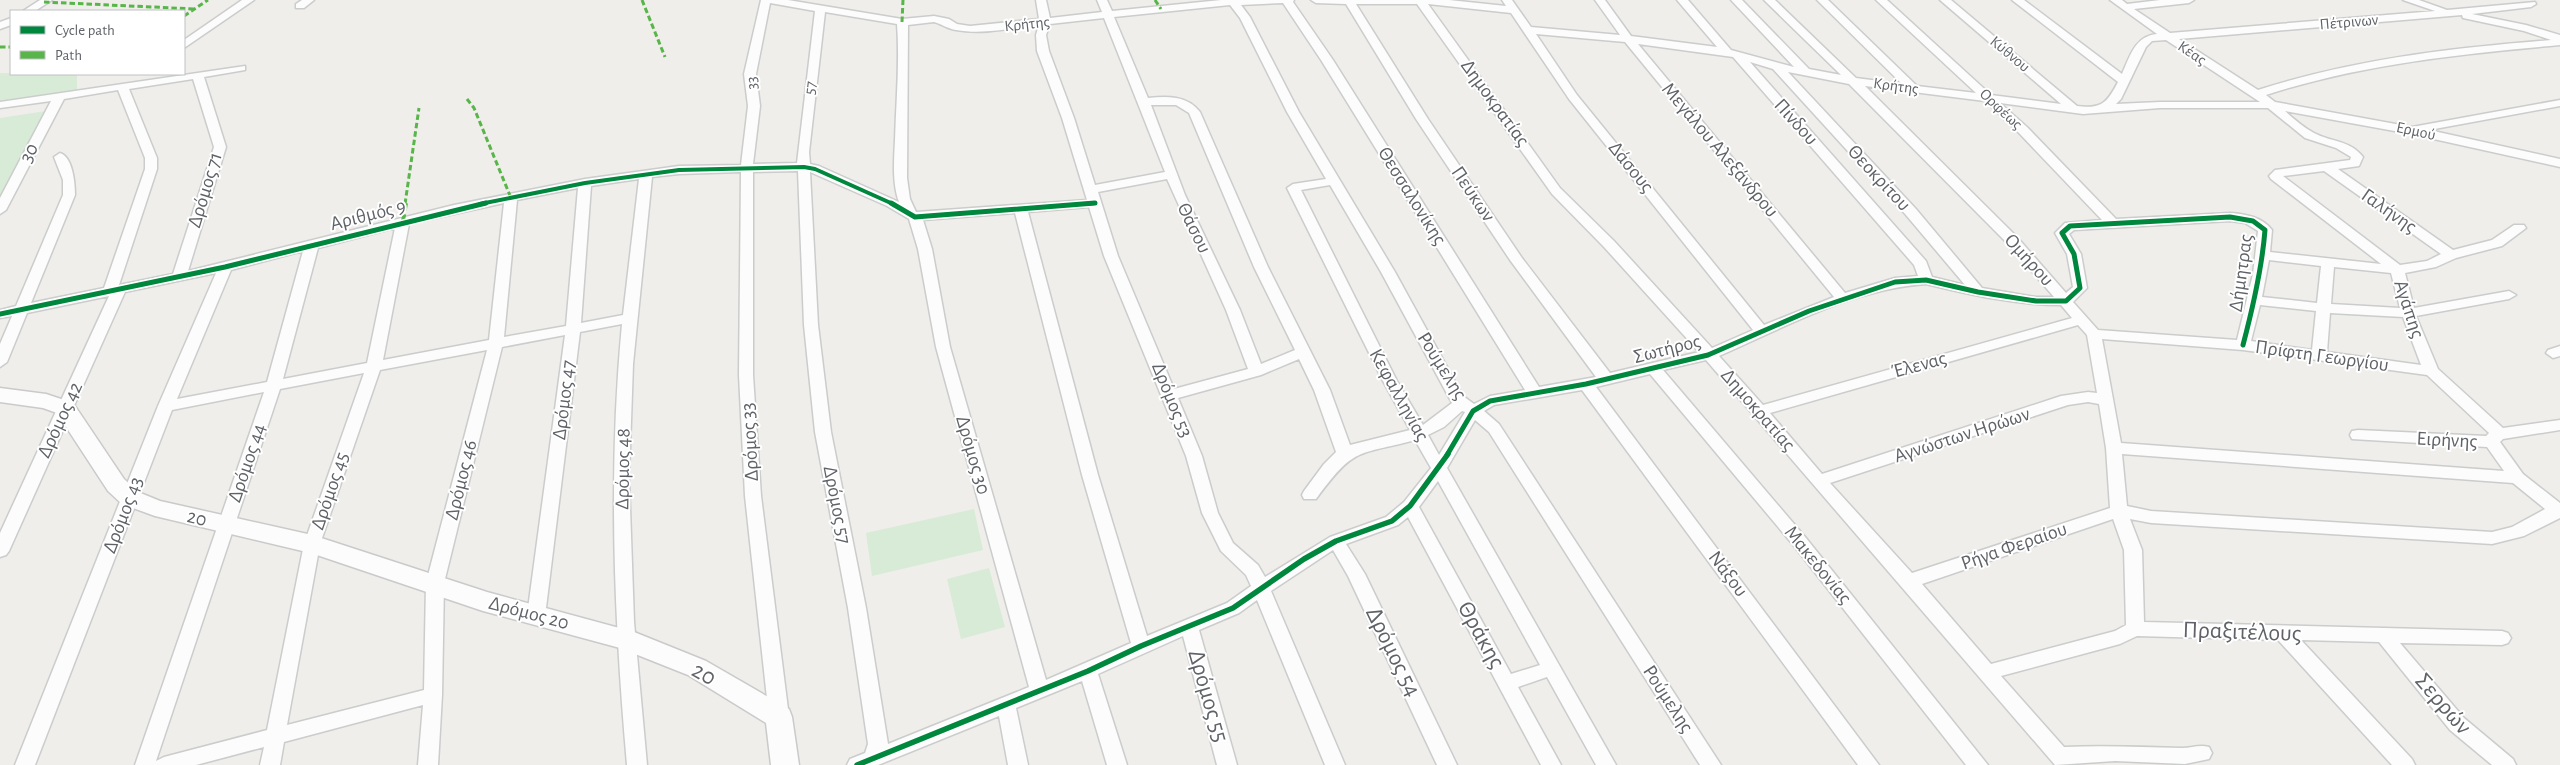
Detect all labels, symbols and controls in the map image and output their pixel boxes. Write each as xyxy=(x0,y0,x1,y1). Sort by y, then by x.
legend xyxy=(10,10,185,75)
street label: Πέτρινων xyxy=(2319,11,2379,33)
street label: Κρήτης xyxy=(1004,14,1051,35)
text: Cycle path xyxy=(55,23,115,38)
street label: Κύθνου xyxy=(1987,33,2033,75)
street label: Κέας xyxy=(2174,38,2209,69)
text: Path xyxy=(55,48,82,63)
street label: Δημοκρατίας xyxy=(1457,56,1533,150)
street label: Κρήτης xyxy=(1872,75,1920,98)
street label: 33 xyxy=(744,76,760,90)
street label: Μεγάλου Αλεξάνδρου xyxy=(1658,79,1782,221)
street label: 57 xyxy=(801,80,819,96)
street label: Ορφέως xyxy=(1976,85,2025,133)
street label: Πίνδου xyxy=(1770,95,1822,149)
street label: Ερμού xyxy=(2395,119,2437,143)
street label: Δάσους xyxy=(1605,138,1658,196)
street label: 30 xyxy=(16,140,42,166)
street label: Θεοκρίτου xyxy=(1844,141,1914,215)
street label: Θεσσαλονίκης xyxy=(1374,143,1450,249)
street label: Δρόμος 71 xyxy=(184,150,226,230)
street label: Πεύκων xyxy=(1447,163,1499,225)
street label: Γαλήνης xyxy=(2358,185,2420,237)
street label: Αριθμός 9 xyxy=(328,196,408,234)
street label: Θάσου xyxy=(1173,200,1215,256)
street label: Ομήρου xyxy=(2001,230,2057,290)
street label: Δήμητρας xyxy=(2226,233,2256,313)
street label: Αγάπης xyxy=(2390,277,2428,341)
street label: Ρούμελης xyxy=(1414,329,1471,403)
street label: Σωτήρος xyxy=(1631,331,1703,367)
street label: Πρίφτη Γεωργίου xyxy=(2254,337,2390,375)
street label: Κεφαλληνίας xyxy=(1365,345,1433,445)
street label: Έλενας xyxy=(1889,348,1949,382)
street label: Δρόμος 47 xyxy=(549,359,579,441)
street label: Δρόμος 53 xyxy=(1148,360,1196,440)
street label: Δημοκρατίας xyxy=(1717,365,1799,455)
street label: Δρόμος 42 xyxy=(34,379,86,461)
street label: Δρόμος 33 xyxy=(738,402,762,482)
street label: Αγνώστων Ηρώων xyxy=(1892,404,2032,466)
street label: Δρόμος 30 xyxy=(952,413,994,497)
street label: Δρόμος 44 xyxy=(224,421,270,505)
street label: Δρόμος 48 xyxy=(612,428,634,510)
street label: Ειρήνης xyxy=(2416,428,2478,452)
street label: Δρόμος 46 xyxy=(441,438,481,522)
street label: Δρόμος 45 xyxy=(307,450,353,532)
street label: Δρόμος 57 xyxy=(820,464,854,546)
street label: Δρόμος 43 xyxy=(99,474,147,556)
street label: 20 xyxy=(185,506,209,530)
street label: Ρήγα Φεραίου xyxy=(1958,519,2070,573)
street label: Μακεδονίας xyxy=(1781,522,1855,608)
street label: Νάξου xyxy=(1705,547,1751,601)
street label: Δρόμος 20 xyxy=(487,593,571,633)
street label: Θράκης xyxy=(1453,598,1509,672)
street label: Δρόμος 54 xyxy=(1361,603,1425,701)
street label: Πραξιτέλους xyxy=(2182,618,2302,646)
street label: Δρόμος 55 xyxy=(1183,647,1233,745)
street label: 20 xyxy=(688,658,720,690)
street label: Ρούμελης xyxy=(1639,662,1697,736)
street label: Σερρών xyxy=(2410,669,2476,739)

